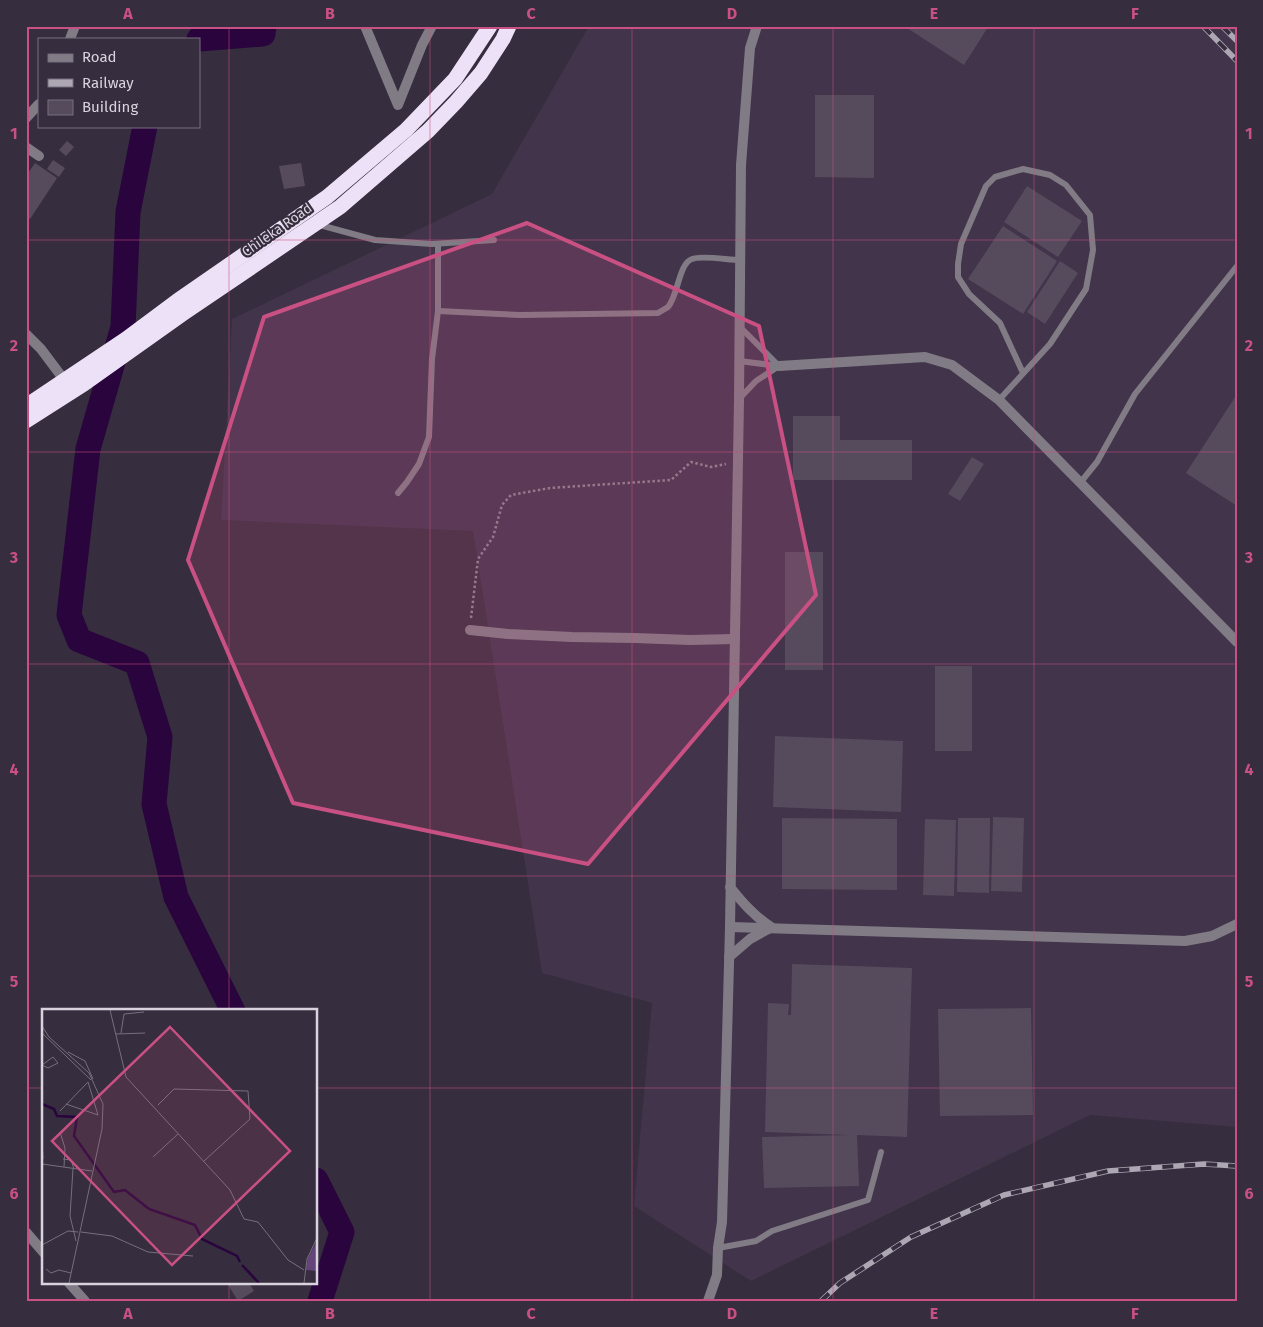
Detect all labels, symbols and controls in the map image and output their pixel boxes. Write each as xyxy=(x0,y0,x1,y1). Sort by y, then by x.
text: A xyxy=(122,4,133,23)
text: B xyxy=(325,4,335,23)
text: C xyxy=(526,4,536,23)
text: D xyxy=(727,4,737,23)
text: E xyxy=(930,4,938,23)
text: F xyxy=(1131,4,1139,23)
legend xyxy=(38,38,200,128)
text: Road xyxy=(82,48,117,66)
text: Railway xyxy=(82,74,134,92)
text: Building xyxy=(82,98,138,116)
text: 1 xyxy=(10,124,18,143)
text: 1 xyxy=(1245,124,1253,143)
street label: Chileka Road xyxy=(239,199,315,261)
text: 2 xyxy=(10,336,18,355)
text: 2 xyxy=(1245,336,1253,355)
text: 3 xyxy=(9,548,18,567)
text: 3 xyxy=(1244,548,1253,567)
text: 4 xyxy=(9,760,19,779)
text: 4 xyxy=(1244,760,1254,779)
text: 5 xyxy=(10,972,19,991)
text: 5 xyxy=(1245,972,1254,991)
inset map xyxy=(42,1009,318,1284)
text: 6 xyxy=(9,1184,19,1203)
text: 6 xyxy=(1244,1184,1254,1203)
text: A xyxy=(122,1304,133,1323)
text: B xyxy=(325,1304,335,1323)
text: C xyxy=(526,1304,536,1323)
text: D xyxy=(727,1304,737,1323)
text: E xyxy=(930,1304,938,1323)
text: F xyxy=(1131,1304,1139,1323)

